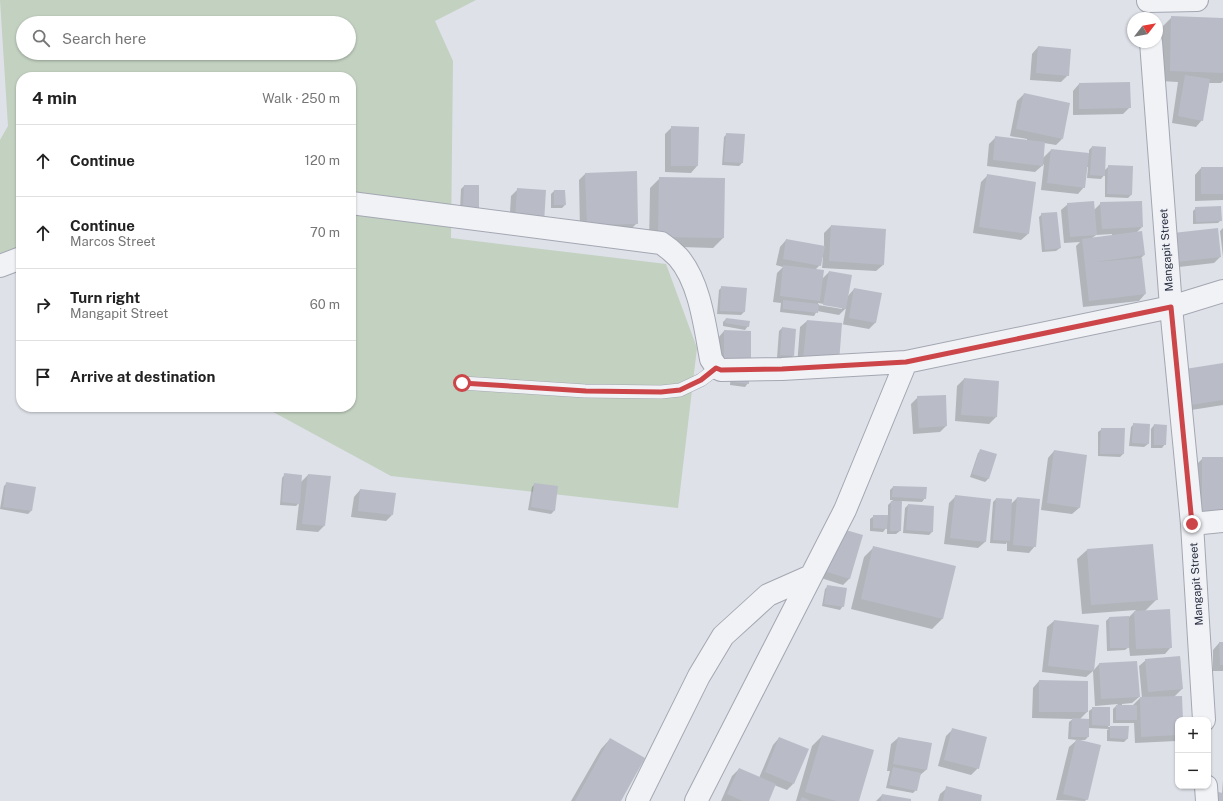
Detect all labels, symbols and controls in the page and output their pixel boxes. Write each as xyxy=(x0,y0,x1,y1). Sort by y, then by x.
north arrow xyxy=(1127,12,1163,48)
search box xyxy=(16,16,356,60)
icon: search xyxy=(30,27,52,49)
text: Search here xyxy=(62,30,146,47)
text: 4 min xyxy=(32,88,77,108)
text: Walk · 250 m xyxy=(262,91,340,106)
icon: ahead xyxy=(32,150,54,172)
text: Continue xyxy=(70,152,135,169)
text: 120 m xyxy=(305,153,340,168)
street label: Mangapit Street xyxy=(1157,208,1175,292)
text: Continue xyxy=(70,217,135,234)
icon: ahead xyxy=(32,222,54,244)
text: 70 m xyxy=(310,225,340,240)
text: Marcos Street xyxy=(70,234,156,249)
text: Turn right xyxy=(70,289,140,306)
icon: right xyxy=(32,294,54,316)
text: 60 m xyxy=(310,297,340,312)
text: Mangapit Street xyxy=(70,306,168,321)
icon: arrive xyxy=(32,366,54,388)
text: Arrive at destination xyxy=(70,368,215,385)
route start xyxy=(453,374,471,392)
route end xyxy=(1183,515,1201,533)
street label: Mangapit Street xyxy=(1187,542,1205,626)
map controls xyxy=(1175,717,1211,789)
button: + xyxy=(1175,717,1211,753)
button: − xyxy=(1175,753,1211,789)

